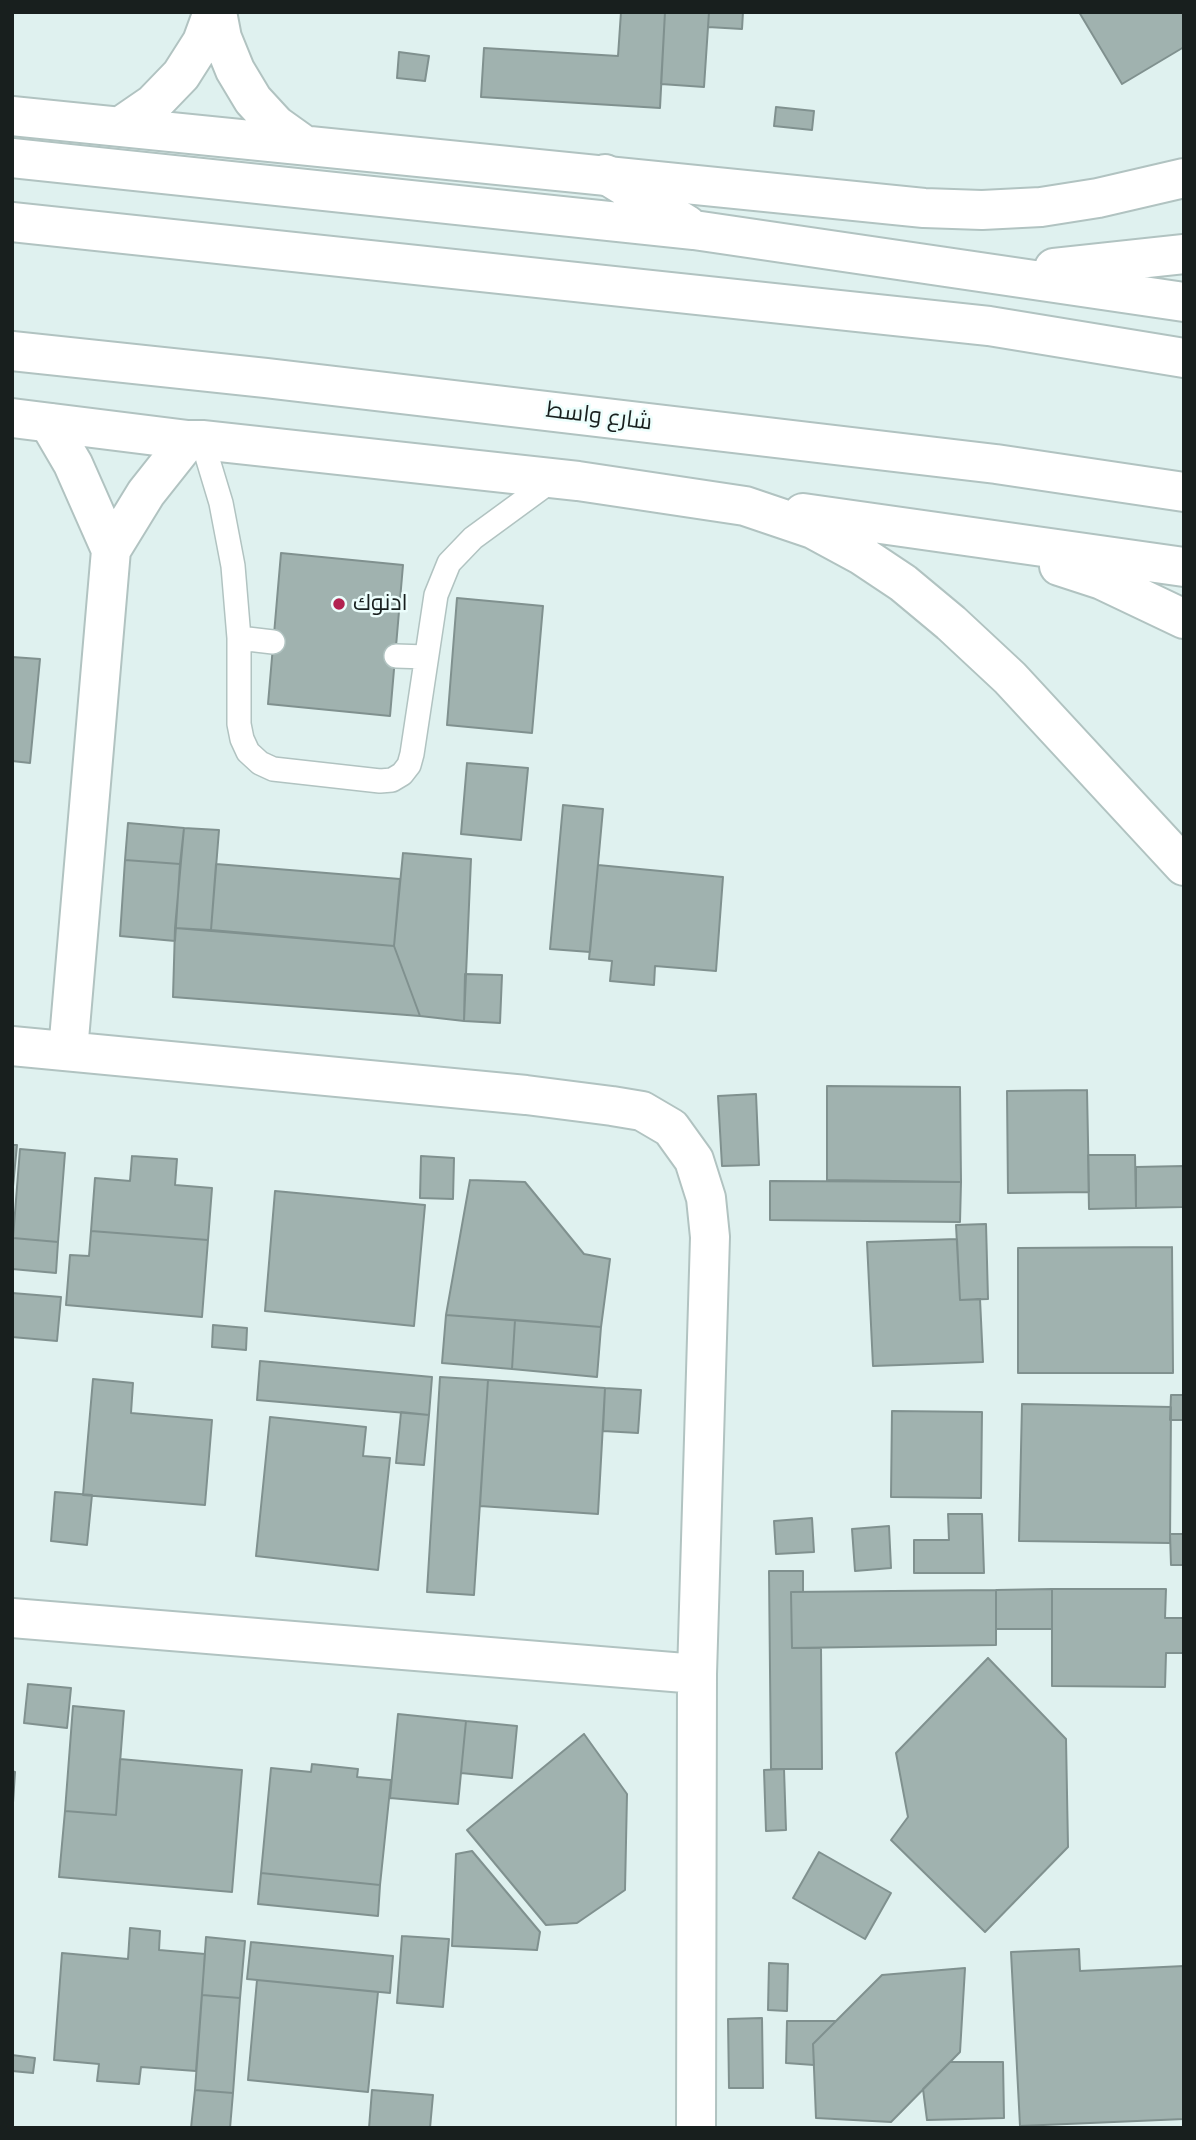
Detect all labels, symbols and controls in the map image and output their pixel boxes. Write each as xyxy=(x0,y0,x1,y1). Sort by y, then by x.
street label: شارع واسط xyxy=(544,397,654,437)
place label: ادنوك xyxy=(353,590,408,618)
marker: ادنوك xyxy=(331,596,347,612)

